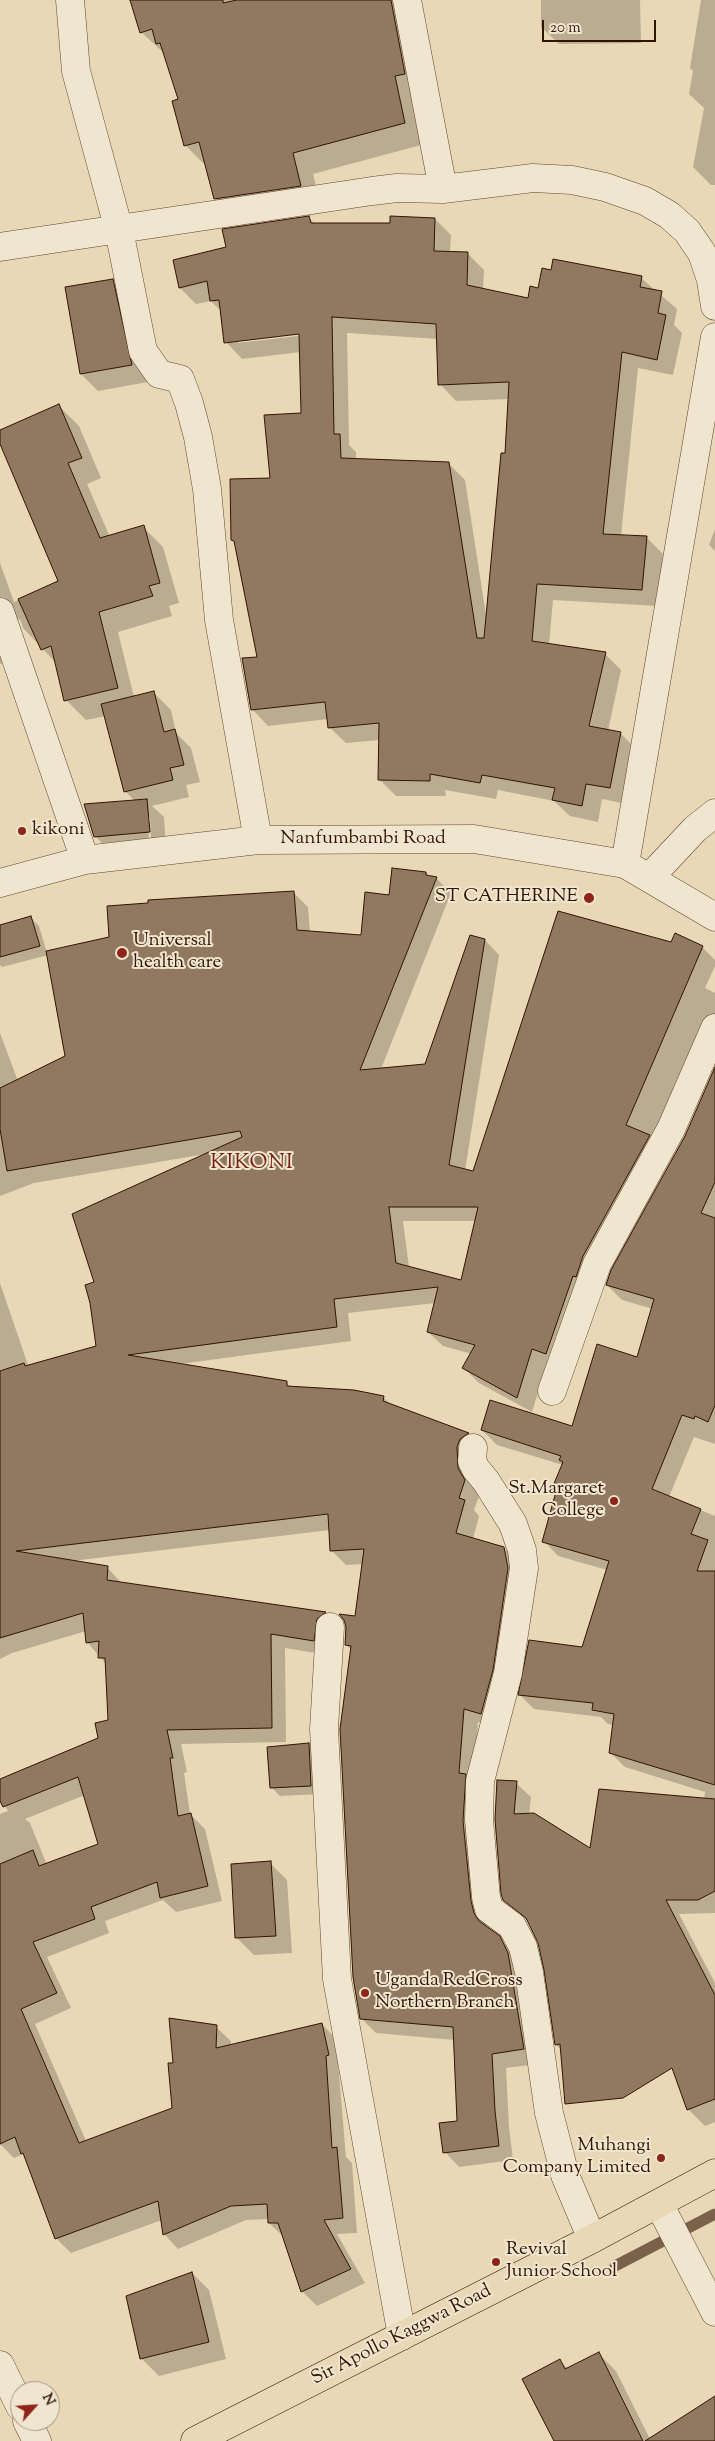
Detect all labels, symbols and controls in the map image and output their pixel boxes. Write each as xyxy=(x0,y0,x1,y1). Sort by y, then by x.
scale bar xyxy=(545,10,659,42)
text: 20 m xyxy=(550,18,581,39)
place label: kikoni xyxy=(32,820,85,842)
marker: kikoni xyxy=(16,825,28,837)
street label: Nanfumbambi Road xyxy=(280,829,446,851)
place label: ST CATHERINE xyxy=(435,887,578,909)
marker: ST CATHERINE xyxy=(582,891,596,905)
place label: Universal health care xyxy=(133,931,221,975)
marker: Universal health care xyxy=(115,946,129,960)
district label: KIKONI xyxy=(209,1151,295,1177)
place label: St.Margaret College xyxy=(508,1479,604,1523)
marker: St.Margaret College xyxy=(608,1495,620,1507)
place label: Uganda RedCross Northern Branch xyxy=(375,1971,523,2015)
marker: Uganda RedCross Northern Branch xyxy=(359,1987,371,1999)
place label: Muhangi Company Limited xyxy=(503,2136,651,2180)
marker: Muhangi Company Limited xyxy=(655,2152,667,2164)
place label: Revival Junior School xyxy=(506,2240,617,2284)
marker: Revival Junior School xyxy=(490,2256,502,2268)
street label: Sir Apollo Kaggwa Road xyxy=(308,2281,496,2391)
north arrow xyxy=(10,2381,60,2431)
text: N xyxy=(36,2390,59,2409)

